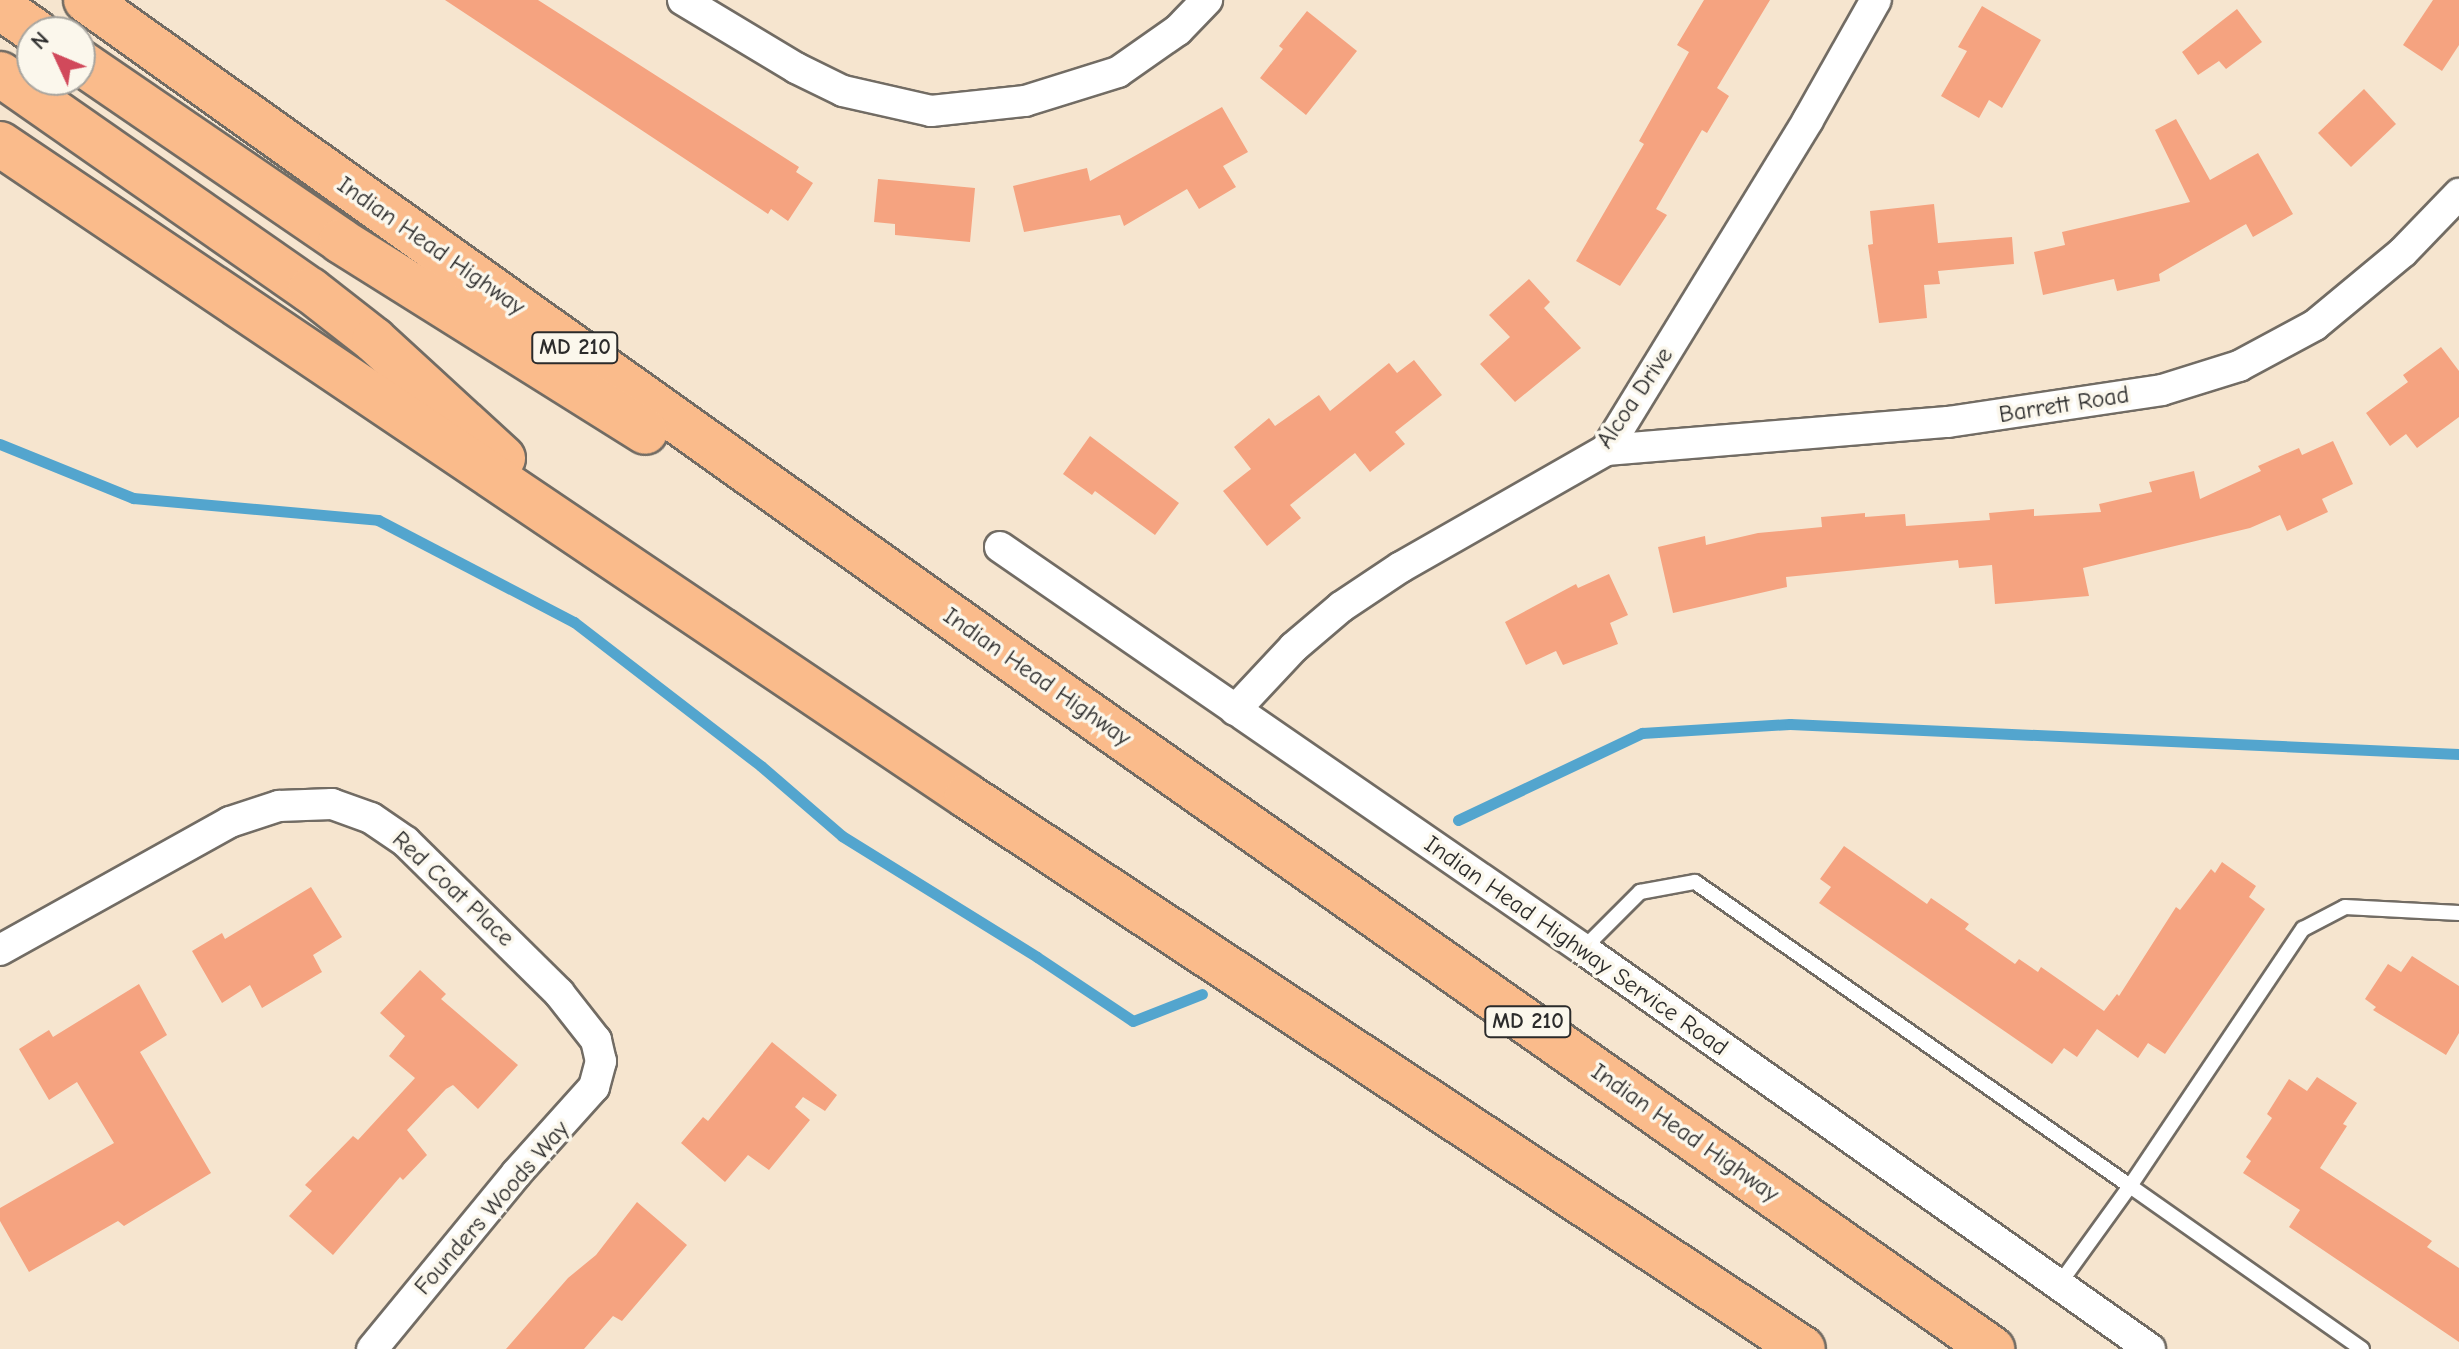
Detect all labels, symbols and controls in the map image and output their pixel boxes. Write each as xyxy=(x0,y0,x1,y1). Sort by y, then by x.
north arrow xyxy=(16,16,96,96)
text: N xyxy=(26,27,55,55)
street label: Indian Head Highway xyxy=(332,170,530,322)
road number: MD 210 xyxy=(531,330,619,366)
street label: Alcoa Drive xyxy=(1591,342,1679,454)
street label: Barrett Road xyxy=(1997,380,2131,430)
street label: Indian Head Highway xyxy=(938,601,1136,753)
street label: Red Coat Place xyxy=(386,825,520,953)
street label: Indian Head Highway Service Road xyxy=(1419,830,1733,1062)
road number: MD 210 xyxy=(1484,1004,1572,1040)
street label: Indian Head Highway xyxy=(1586,1057,1784,1209)
street label: Founders Woods Way xyxy=(409,1115,575,1301)

